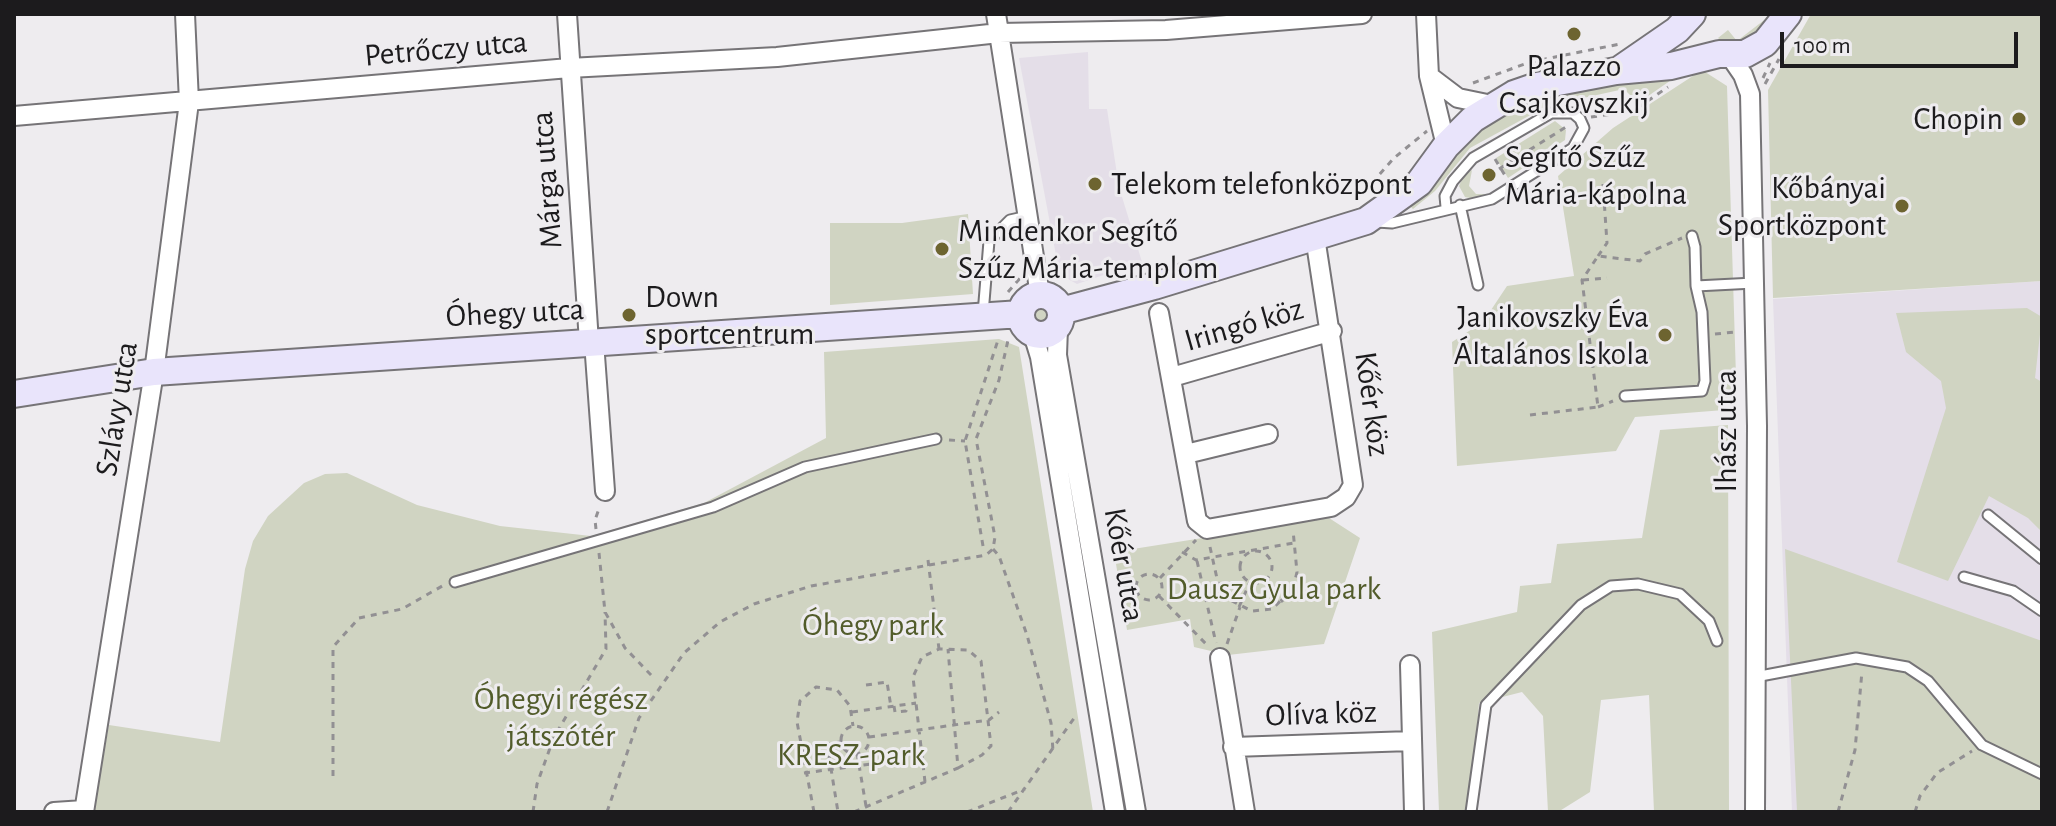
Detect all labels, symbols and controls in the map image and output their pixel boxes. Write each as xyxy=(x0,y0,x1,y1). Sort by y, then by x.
scale bar xyxy=(1784,16,2022,66)
street label: Petrőczy utca xyxy=(363,23,529,75)
marker: Palazzo Csajkovszkij xyxy=(1565,25,1583,43)
text: 100 m xyxy=(1794,34,1851,58)
place label: Palazzo Csajkovszkij xyxy=(1499,47,1649,122)
place label: Chopin xyxy=(1913,100,2003,138)
street label: Márga utca xyxy=(523,110,571,250)
marker: Chopin xyxy=(2010,110,2028,128)
place label: Segítő Szűz Mária-kápolna xyxy=(1505,138,1687,213)
place label: Telekom telefonközpont xyxy=(1111,165,1411,203)
marker: Segítő Szűz Mária-kápolna xyxy=(1480,166,1498,184)
place label: Kőbányai Sportközpont xyxy=(1718,169,1886,244)
marker: Telekom telefonközpont xyxy=(1086,175,1104,193)
marker: Kőbányai Sportközpont xyxy=(1893,197,1911,215)
place label: Mindenkor Segítő Szűz Mária-templom xyxy=(958,212,1218,287)
marker: Mindenkor Segítő Szűz Mária-templom xyxy=(933,240,951,258)
place label: Down sportcentrum xyxy=(645,278,814,353)
street label: Óhegy utca xyxy=(445,290,585,336)
street label: Iringó köz xyxy=(1180,290,1308,360)
place label: Janikovszky Éva Általános Iskola xyxy=(1454,298,1649,373)
marker: Down sportcentrum xyxy=(620,306,638,324)
marker: Janikovszky Éva Általános Iskola xyxy=(1656,326,1674,344)
street label: Szlávy utca xyxy=(87,339,147,479)
street label: Kőér köz xyxy=(1346,349,1398,459)
street label: Ihász utca xyxy=(1707,369,1745,493)
street label: Kőér utca xyxy=(1095,505,1153,625)
park label: Dausz Gyula park xyxy=(1167,570,1381,608)
park label: Óhegy park xyxy=(802,606,944,644)
park label: Óhegyi régész játszótér xyxy=(474,680,648,755)
street label: Olíva köz xyxy=(1265,693,1377,735)
park label: KRESZ-park xyxy=(777,736,925,774)

